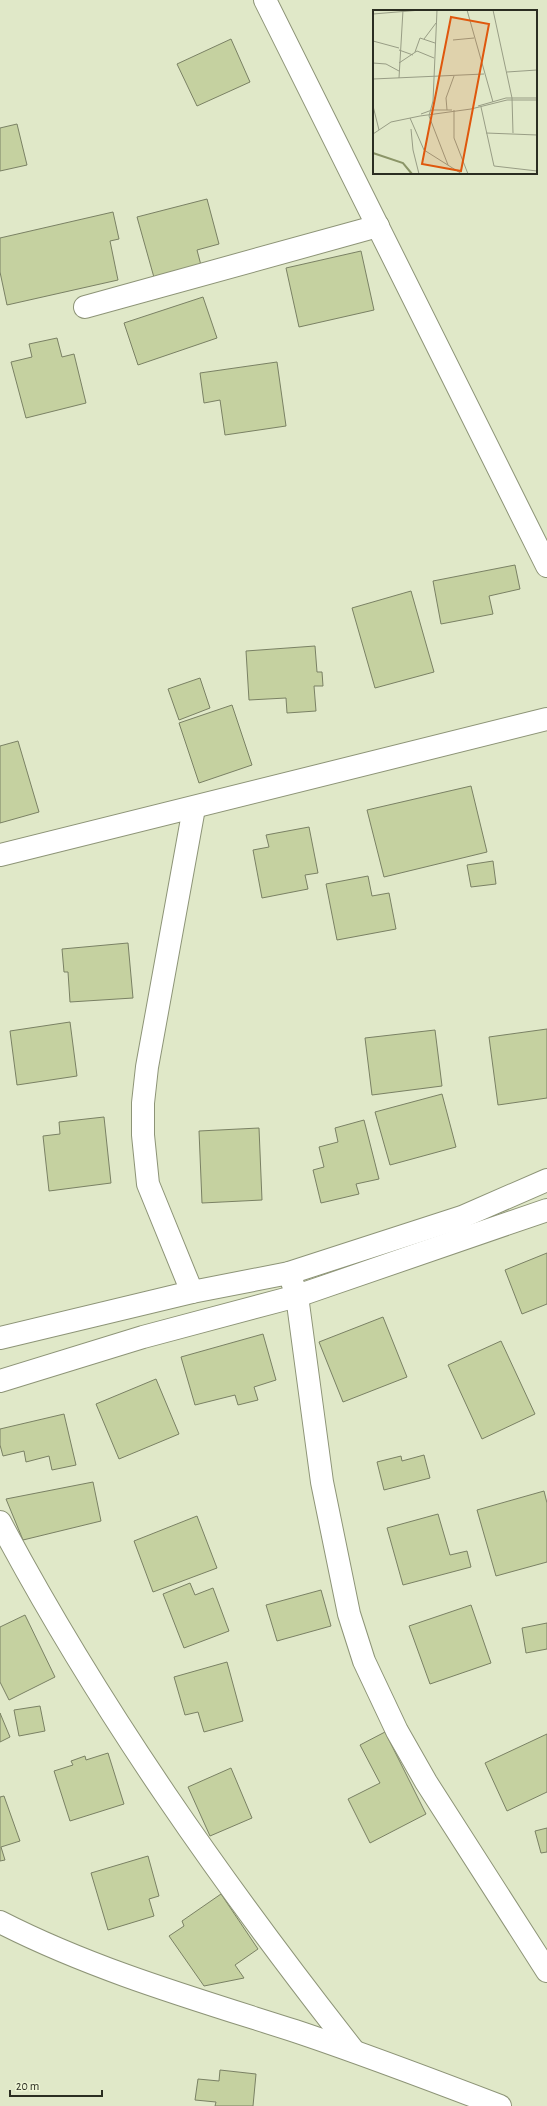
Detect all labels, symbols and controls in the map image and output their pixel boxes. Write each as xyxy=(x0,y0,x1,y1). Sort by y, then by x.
inset map xyxy=(373,10,537,174)
scale bar xyxy=(10,2072,102,2098)
text: 20 m xyxy=(16,2080,39,2092)

